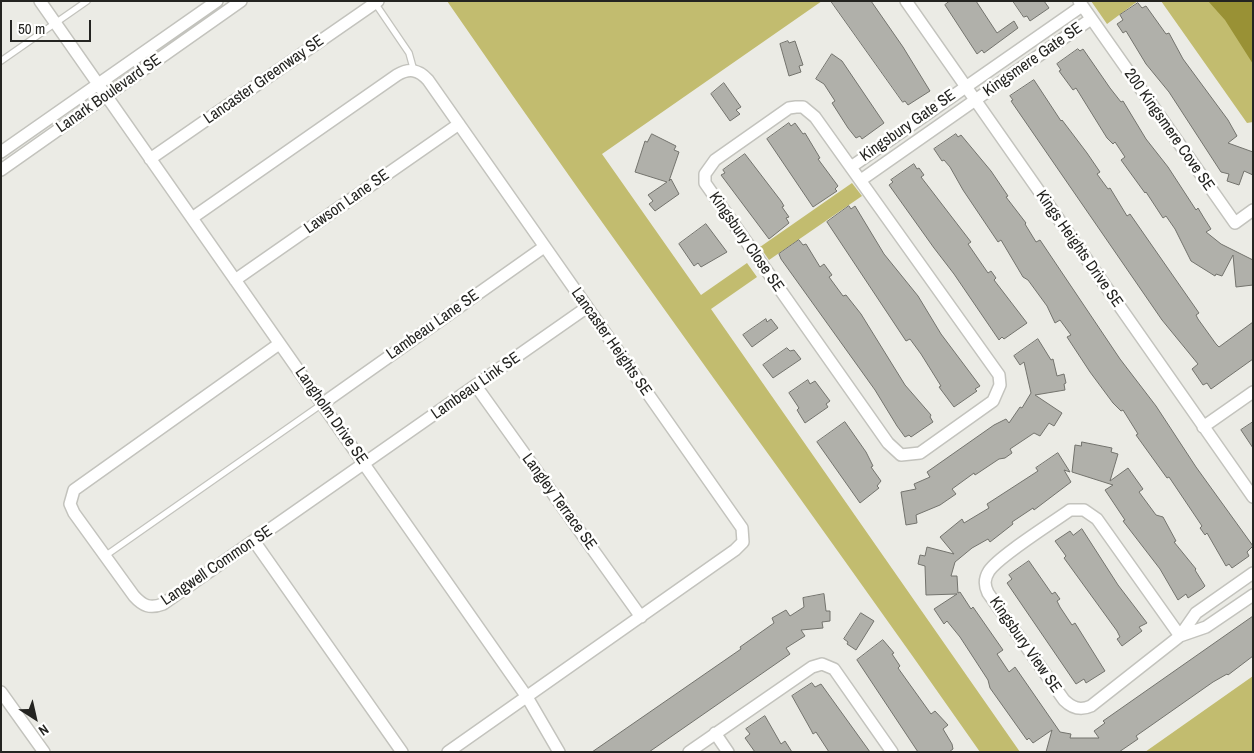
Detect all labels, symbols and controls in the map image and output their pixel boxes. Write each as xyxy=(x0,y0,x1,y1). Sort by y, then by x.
scale bar xyxy=(12,10,94,42)
text: 50 m xyxy=(18,18,45,39)
street label: Kingsmere Gate SE xyxy=(980,19,1086,101)
street label: Lancaster Greenway SE xyxy=(200,31,328,129)
street label: Lanark Boulevard SE xyxy=(53,51,165,137)
street label: 200 Kingsmere Cove SE xyxy=(1120,65,1218,195)
street label: Kingsbury Gate SE xyxy=(856,86,960,166)
street label: Lawson Lane SE xyxy=(301,166,393,238)
street label: Kings Heights Drive SE xyxy=(1031,187,1127,311)
street label: Kingsbury Close SE xyxy=(704,188,788,296)
street label: Lancaster Heights SE xyxy=(567,284,655,400)
street label: Lambeau Lane SE xyxy=(383,286,483,364)
street label: Lambeau Link SE xyxy=(428,348,524,424)
street label: Langholm Drive SE xyxy=(291,364,371,468)
street label: Langley Terrace SE xyxy=(518,450,600,554)
street label: Langwell Common SE xyxy=(158,522,276,610)
street label: Kingsbury View SE xyxy=(985,593,1065,697)
north arrow xyxy=(10,693,60,743)
text: N xyxy=(35,721,52,740)

